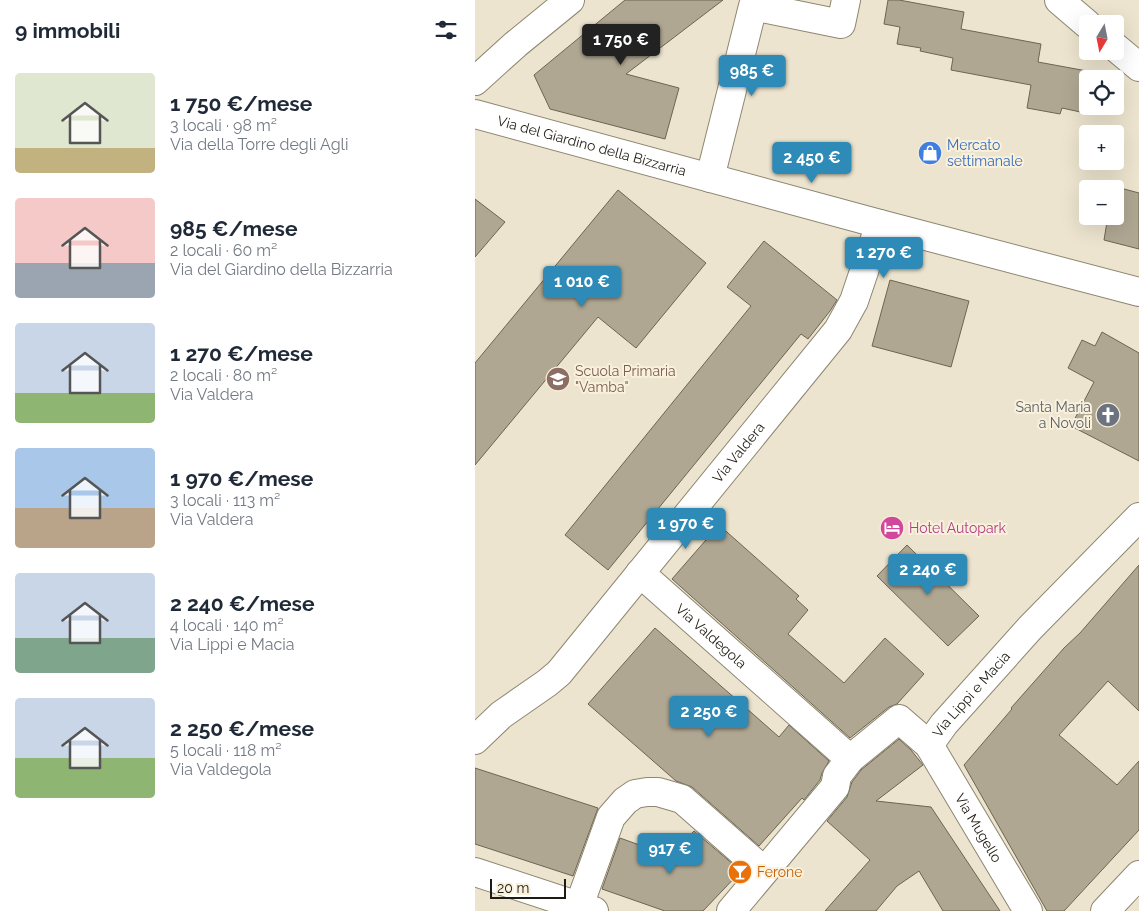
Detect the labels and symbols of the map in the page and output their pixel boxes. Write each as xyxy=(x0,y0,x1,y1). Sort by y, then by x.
north arrow xyxy=(1079,15,1124,60)
pin: 1 750 € xyxy=(575,23,667,66)
pin: 985 € xyxy=(717,54,787,97)
street label: Via del Giardino della Bizzarria xyxy=(495,112,688,179)
place label: Mercato settimanale xyxy=(947,137,1023,169)
shop icon: Mercato settimanale xyxy=(917,140,943,166)
pin: 2 450 € xyxy=(766,142,858,184)
pin: 1 270 € xyxy=(838,236,930,279)
pin: 1 010 € xyxy=(536,266,628,308)
place label: Scuola Primaria "Vamba" xyxy=(575,363,676,395)
school or university icon: Scuola Primaria "Vamba" xyxy=(545,366,571,392)
place label: Santa Maria a Novoli xyxy=(1015,399,1091,431)
church icon: Santa Maria a Novoli xyxy=(1095,402,1121,428)
street label: Via Valdera xyxy=(709,419,768,486)
pin: 1 970 € xyxy=(640,508,732,550)
hotel icon: Hotel Autopark xyxy=(879,515,905,541)
place label: Hotel Autopark xyxy=(909,520,1006,536)
pin: 2 240 € xyxy=(882,554,974,596)
street label: Via Valdegola xyxy=(673,601,750,671)
street label: Via Lippi e Macia xyxy=(929,648,1013,740)
pin: 2 250 € xyxy=(663,696,755,738)
street label: Via Mugello xyxy=(952,791,1005,865)
pin: 917 € xyxy=(635,832,705,875)
bar icon: Ferone xyxy=(727,859,753,885)
place label: Ferone xyxy=(757,864,802,880)
scale bar xyxy=(490,876,566,899)

